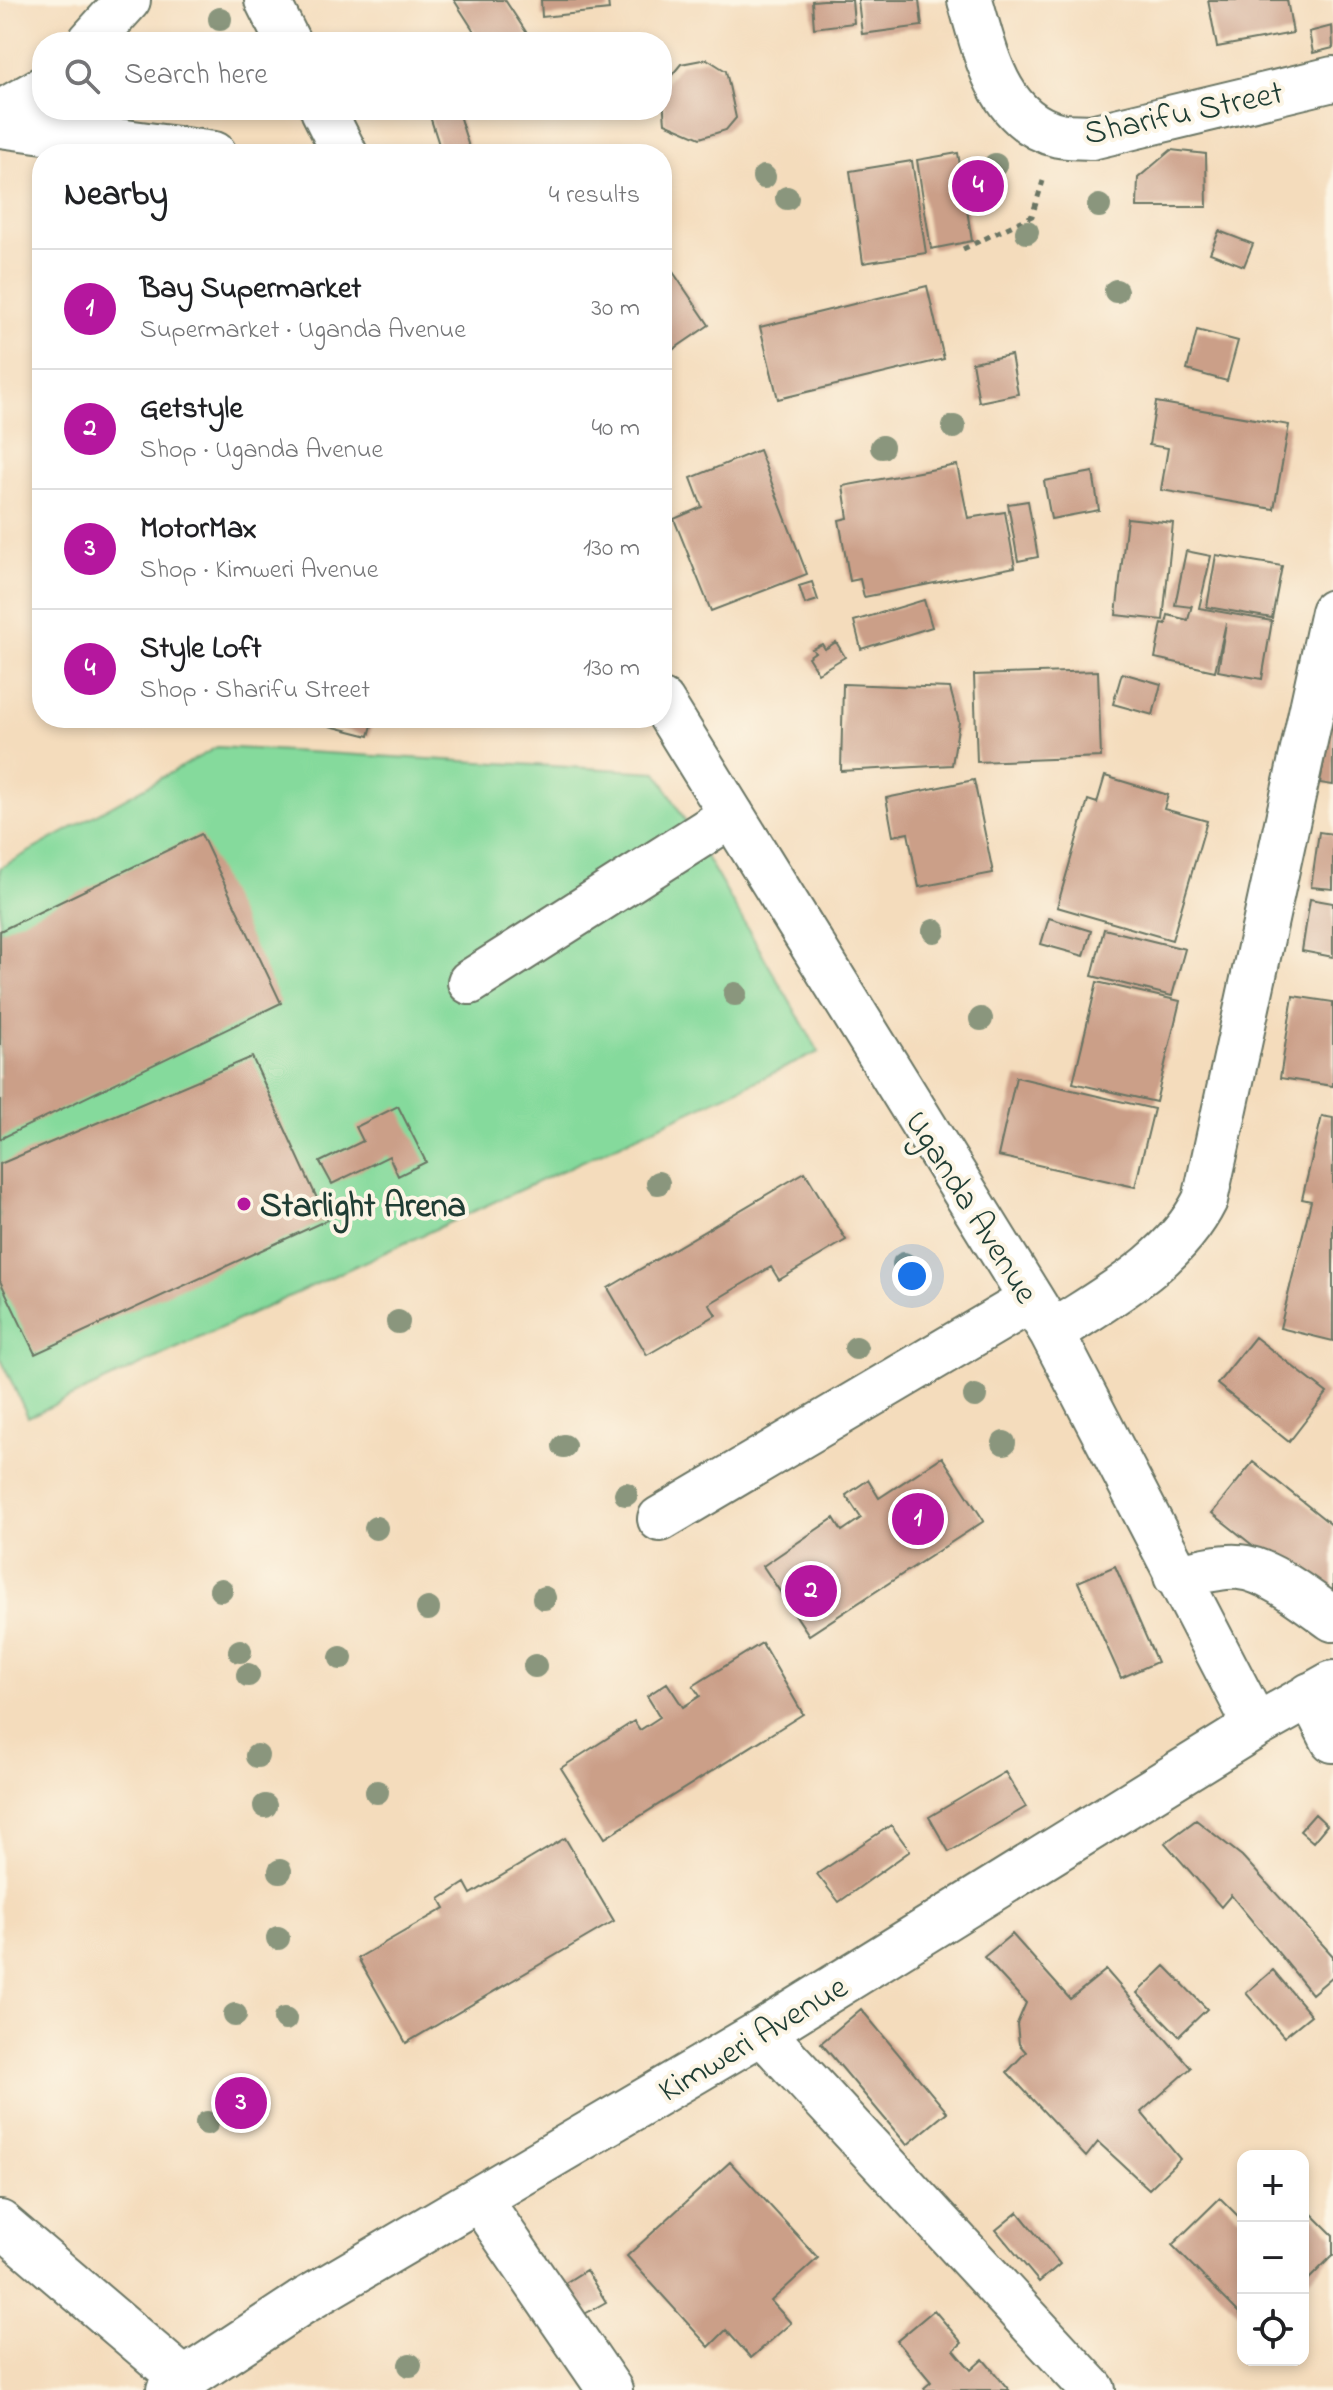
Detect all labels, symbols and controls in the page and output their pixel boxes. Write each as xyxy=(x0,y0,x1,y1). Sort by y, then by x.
search box xyxy=(32,32,672,120)
icon: search xyxy=(60,54,104,98)
text: Search here xyxy=(124,54,268,98)
street label: Sharifu Street xyxy=(1080,69,1288,160)
pin: 4 xyxy=(952,156,1004,216)
text: Nearby xyxy=(64,171,168,221)
text: 4 results xyxy=(549,177,640,215)
text: Bay Supermarket xyxy=(140,268,361,312)
text: 1 xyxy=(86,290,94,328)
text: 30 m xyxy=(591,290,640,328)
text: Supermarket · Uganda Avenue xyxy=(140,312,466,350)
text: Getstyle xyxy=(140,388,243,432)
text: 2 xyxy=(84,410,96,448)
text: 40 m xyxy=(591,410,640,448)
text: Shop · Uganda Avenue xyxy=(140,432,383,470)
text: MotorMax xyxy=(140,508,257,552)
text: 3 xyxy=(85,530,95,568)
text: 130 m xyxy=(583,530,640,568)
text: Shop · Kimweri Avenue xyxy=(140,552,378,590)
text: Style Loft xyxy=(140,628,262,672)
text: 4 xyxy=(85,650,95,688)
text: 130 m xyxy=(583,650,640,688)
text: Shop · Sharifu Street xyxy=(140,672,370,710)
street label: Uganda Avenue xyxy=(890,1102,1049,1315)
place label: Starlight Arena xyxy=(260,1183,466,1234)
marker: Starlight Arena xyxy=(235,1195,253,1213)
your location xyxy=(892,1256,932,1296)
pin: 1 xyxy=(892,1489,944,1549)
pin: 2 xyxy=(785,1561,837,1621)
street label: Kimweri Avenue xyxy=(650,1964,859,2117)
pin: 3 xyxy=(215,2073,267,2133)
map controls xyxy=(1237,2150,1309,2366)
button: + xyxy=(1237,2150,1309,2222)
button: − xyxy=(1237,2222,1309,2294)
button: locate xyxy=(1237,2294,1309,2366)

